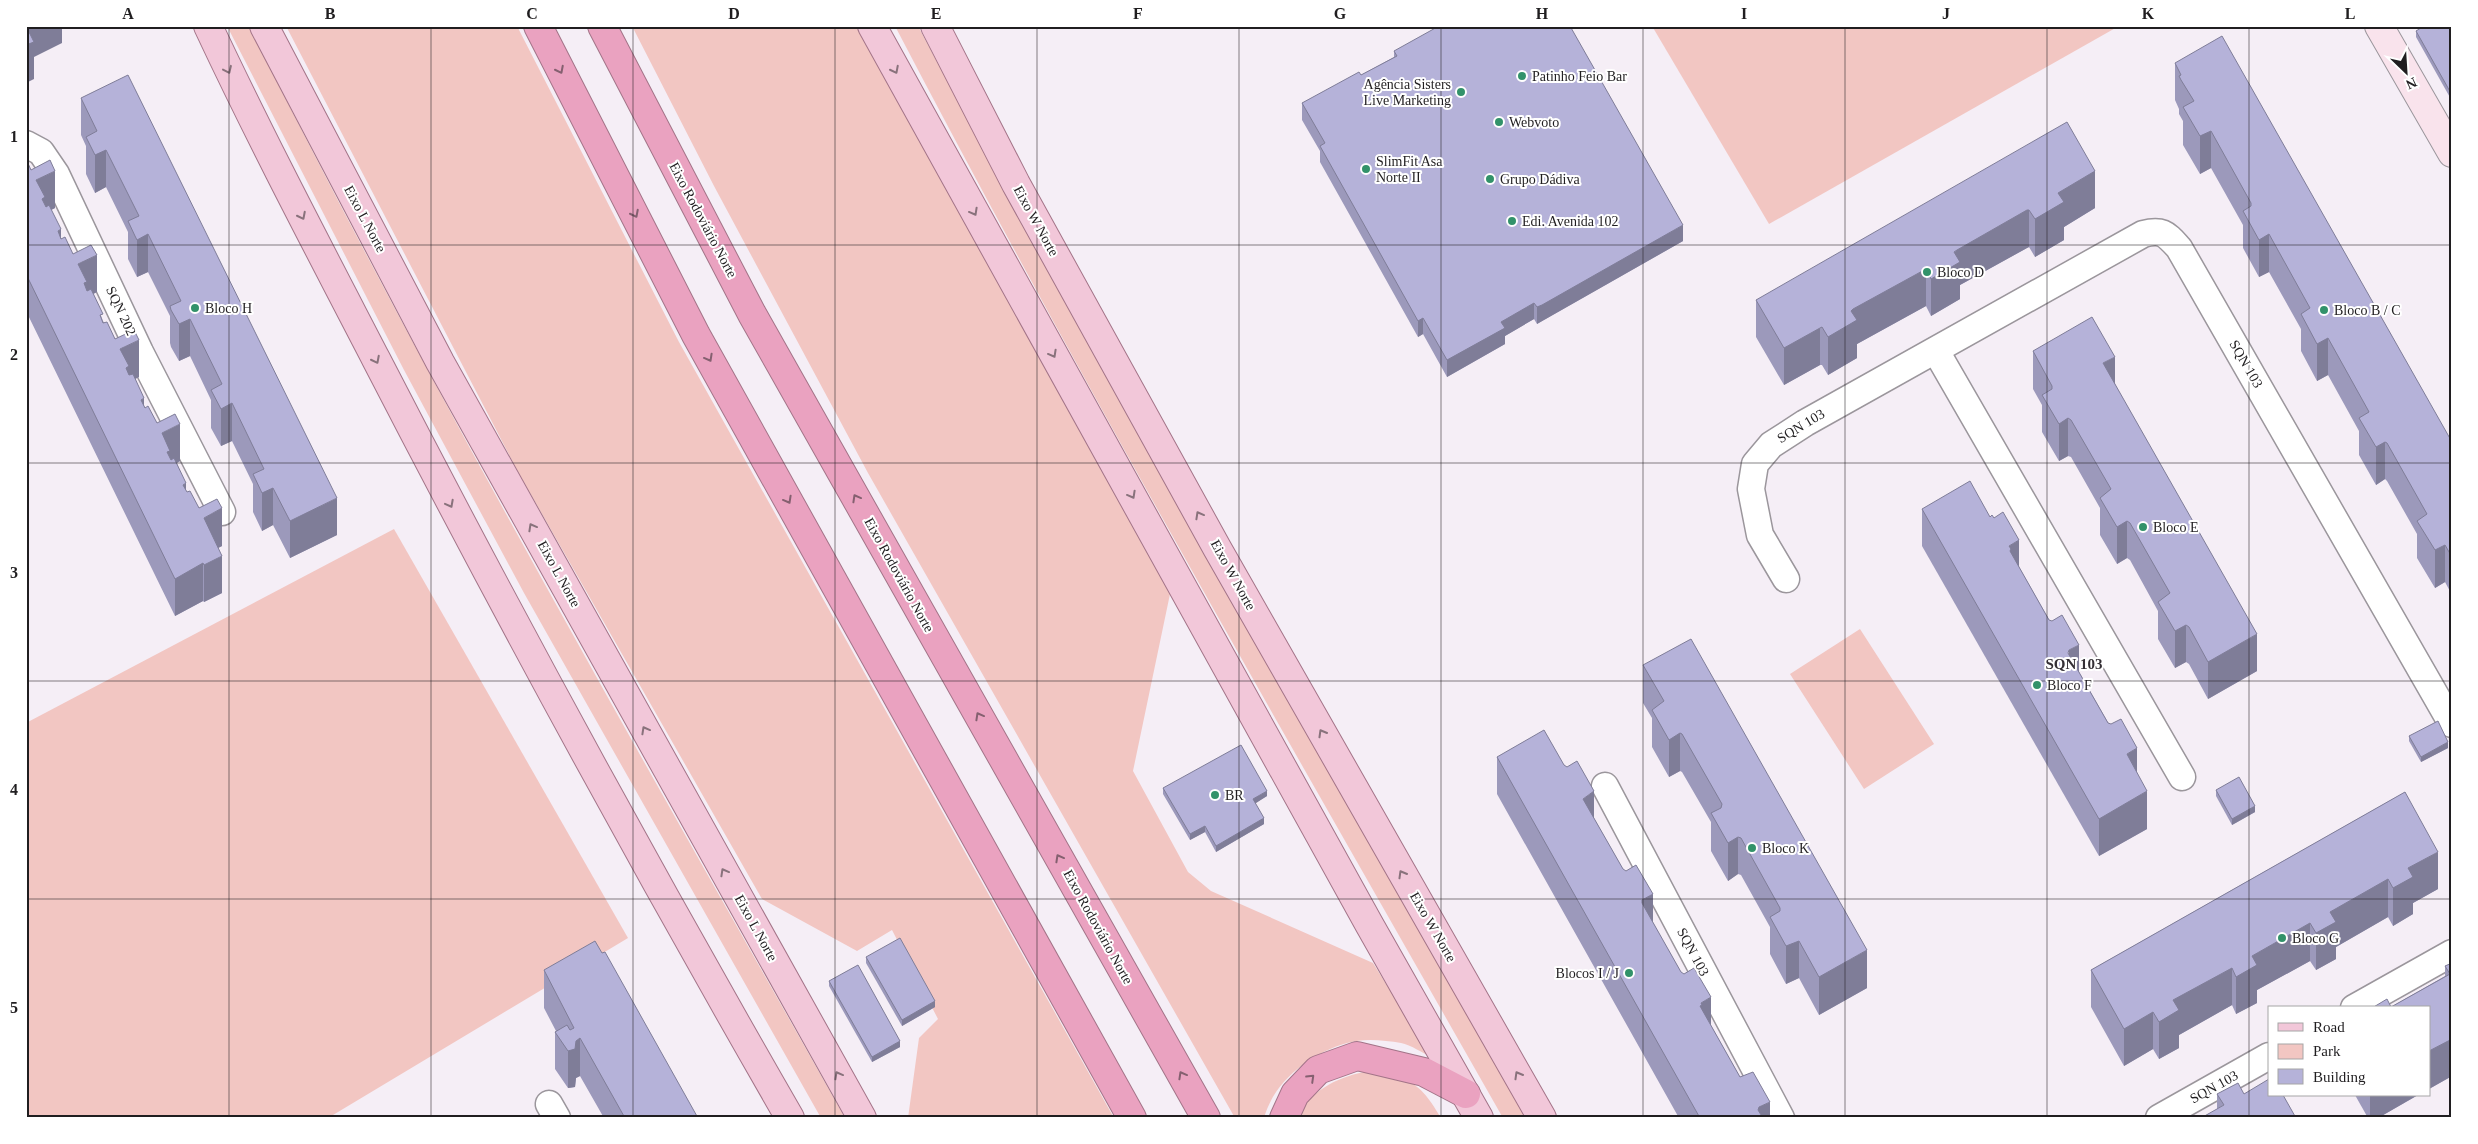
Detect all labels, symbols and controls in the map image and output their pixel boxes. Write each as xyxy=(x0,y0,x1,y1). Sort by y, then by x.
text: A xyxy=(122,5,134,22)
text: B xyxy=(325,5,336,22)
text: C xyxy=(526,5,538,22)
text: D xyxy=(728,5,740,22)
text: E xyxy=(931,5,941,22)
text: F xyxy=(1133,5,1143,22)
text: G xyxy=(1334,5,1347,22)
text: H xyxy=(1536,5,1549,22)
text: I xyxy=(1741,5,1747,22)
text: J xyxy=(1942,5,1950,22)
text: K xyxy=(2142,5,2155,22)
text: L xyxy=(2345,5,2355,22)
north arrow xyxy=(2380,48,2430,98)
one-way arrow xyxy=(554,64,564,73)
one-way arrow xyxy=(889,64,899,73)
one-way arrow xyxy=(222,65,233,74)
place label: Patinho Feio Bar xyxy=(1532,69,1627,84)
marker: Patinho Feio Bar xyxy=(1516,70,1528,82)
text: N xyxy=(2404,74,2419,92)
place label: Agência Sisters Live Marketing xyxy=(1364,77,1451,108)
marker: Agência Sisters Live Marketing xyxy=(1455,86,1467,98)
place label: Webvoto xyxy=(1509,115,1559,130)
marker: Webvoto xyxy=(1493,116,1505,128)
text: 1 xyxy=(10,128,18,145)
place label: SlimFit Asa Norte II xyxy=(1376,154,1443,185)
street label: Eixo Rodoviário Norte xyxy=(666,160,740,280)
marker: SlimFit Asa Norte II xyxy=(1360,163,1372,175)
place label: Grupo Dádiva xyxy=(1500,172,1580,187)
marker: Grupo Dádiva xyxy=(1484,173,1496,185)
street label: Eixo L Norte xyxy=(341,183,389,255)
street label: Eixo W Norte xyxy=(1011,183,1061,259)
one-way arrow xyxy=(967,206,977,215)
one-way arrow xyxy=(629,209,639,218)
one-way arrow xyxy=(296,210,306,219)
place label: Edi. Avenida 102 xyxy=(1522,214,1619,229)
marker: Edi. Avenida 102 xyxy=(1506,215,1518,227)
place label: Bloco D xyxy=(1937,265,1984,280)
marker: Bloco D xyxy=(1921,266,1933,278)
street label: SQN 202 xyxy=(103,284,139,338)
place label: Bloco H xyxy=(205,301,252,316)
marker: Bloco H xyxy=(189,302,201,314)
place label: Bloco B / C xyxy=(2334,303,2401,318)
marker: Bloco B / C xyxy=(2318,304,2330,316)
street label: SQN 103 xyxy=(2226,338,2266,390)
text: 2 xyxy=(10,346,18,363)
one-way arrow xyxy=(1046,348,1056,357)
one-way arrow xyxy=(703,353,713,362)
one-way arrow xyxy=(370,355,380,364)
street label: SQN 103 xyxy=(1775,406,1827,446)
one-way arrow xyxy=(1126,490,1136,499)
one-way arrow xyxy=(782,495,792,504)
one-way arrow xyxy=(852,495,862,504)
one-way arrow xyxy=(444,499,454,508)
one-way arrow xyxy=(1195,511,1205,520)
street label: Eixo Rodoviário Norte xyxy=(861,515,937,635)
place label: Bloco E xyxy=(2153,520,2199,535)
marker: Bloco E xyxy=(2137,521,2149,533)
one-way arrow xyxy=(529,524,539,533)
street label: Eixo W Norte xyxy=(1208,537,1258,613)
street label: Eixo L Norte xyxy=(535,538,583,610)
text: 3 xyxy=(10,564,18,581)
district label: SQN 103 xyxy=(2045,656,2103,672)
place label: Bloco F xyxy=(2047,678,2092,693)
marker: Bloco F xyxy=(2031,679,2043,691)
one-way arrow xyxy=(975,713,985,722)
one-way arrow xyxy=(642,727,652,736)
one-way arrow xyxy=(1318,729,1328,738)
text: 4 xyxy=(10,781,18,798)
place label: BR xyxy=(1225,788,1244,803)
marker: BR xyxy=(1209,789,1221,801)
place label: Bloco K xyxy=(1762,841,1809,856)
marker: Bloco K xyxy=(1746,842,1758,854)
one-way arrow xyxy=(1055,854,1065,863)
street label: Eixo Rodoviário Norte xyxy=(1060,867,1136,987)
one-way arrow xyxy=(721,869,731,878)
one-way arrow xyxy=(1398,870,1408,879)
street label: Eixo W Norte xyxy=(1407,889,1459,965)
street label: Eixo L Norte xyxy=(732,892,780,964)
street label: SQN 103 xyxy=(1674,925,1712,979)
place label: Bloco G xyxy=(2292,931,2339,946)
marker: Bloco G xyxy=(2276,932,2288,944)
place label: Blocos I / J xyxy=(1556,966,1620,981)
marker: Blocos I / J xyxy=(1623,967,1635,979)
text: 5 xyxy=(10,999,18,1016)
legend xyxy=(2268,1006,2430,1096)
text: Road xyxy=(2313,1019,2345,1035)
text: Park xyxy=(2313,1043,2341,1059)
street label: SQN 103 xyxy=(2187,1068,2241,1106)
text: Building xyxy=(2313,1069,2366,1085)
one-way arrow xyxy=(834,1072,844,1081)
one-way arrow xyxy=(1178,1072,1188,1081)
one-way arrow xyxy=(1514,1072,1524,1081)
one-way arrow xyxy=(1305,1075,1314,1084)

